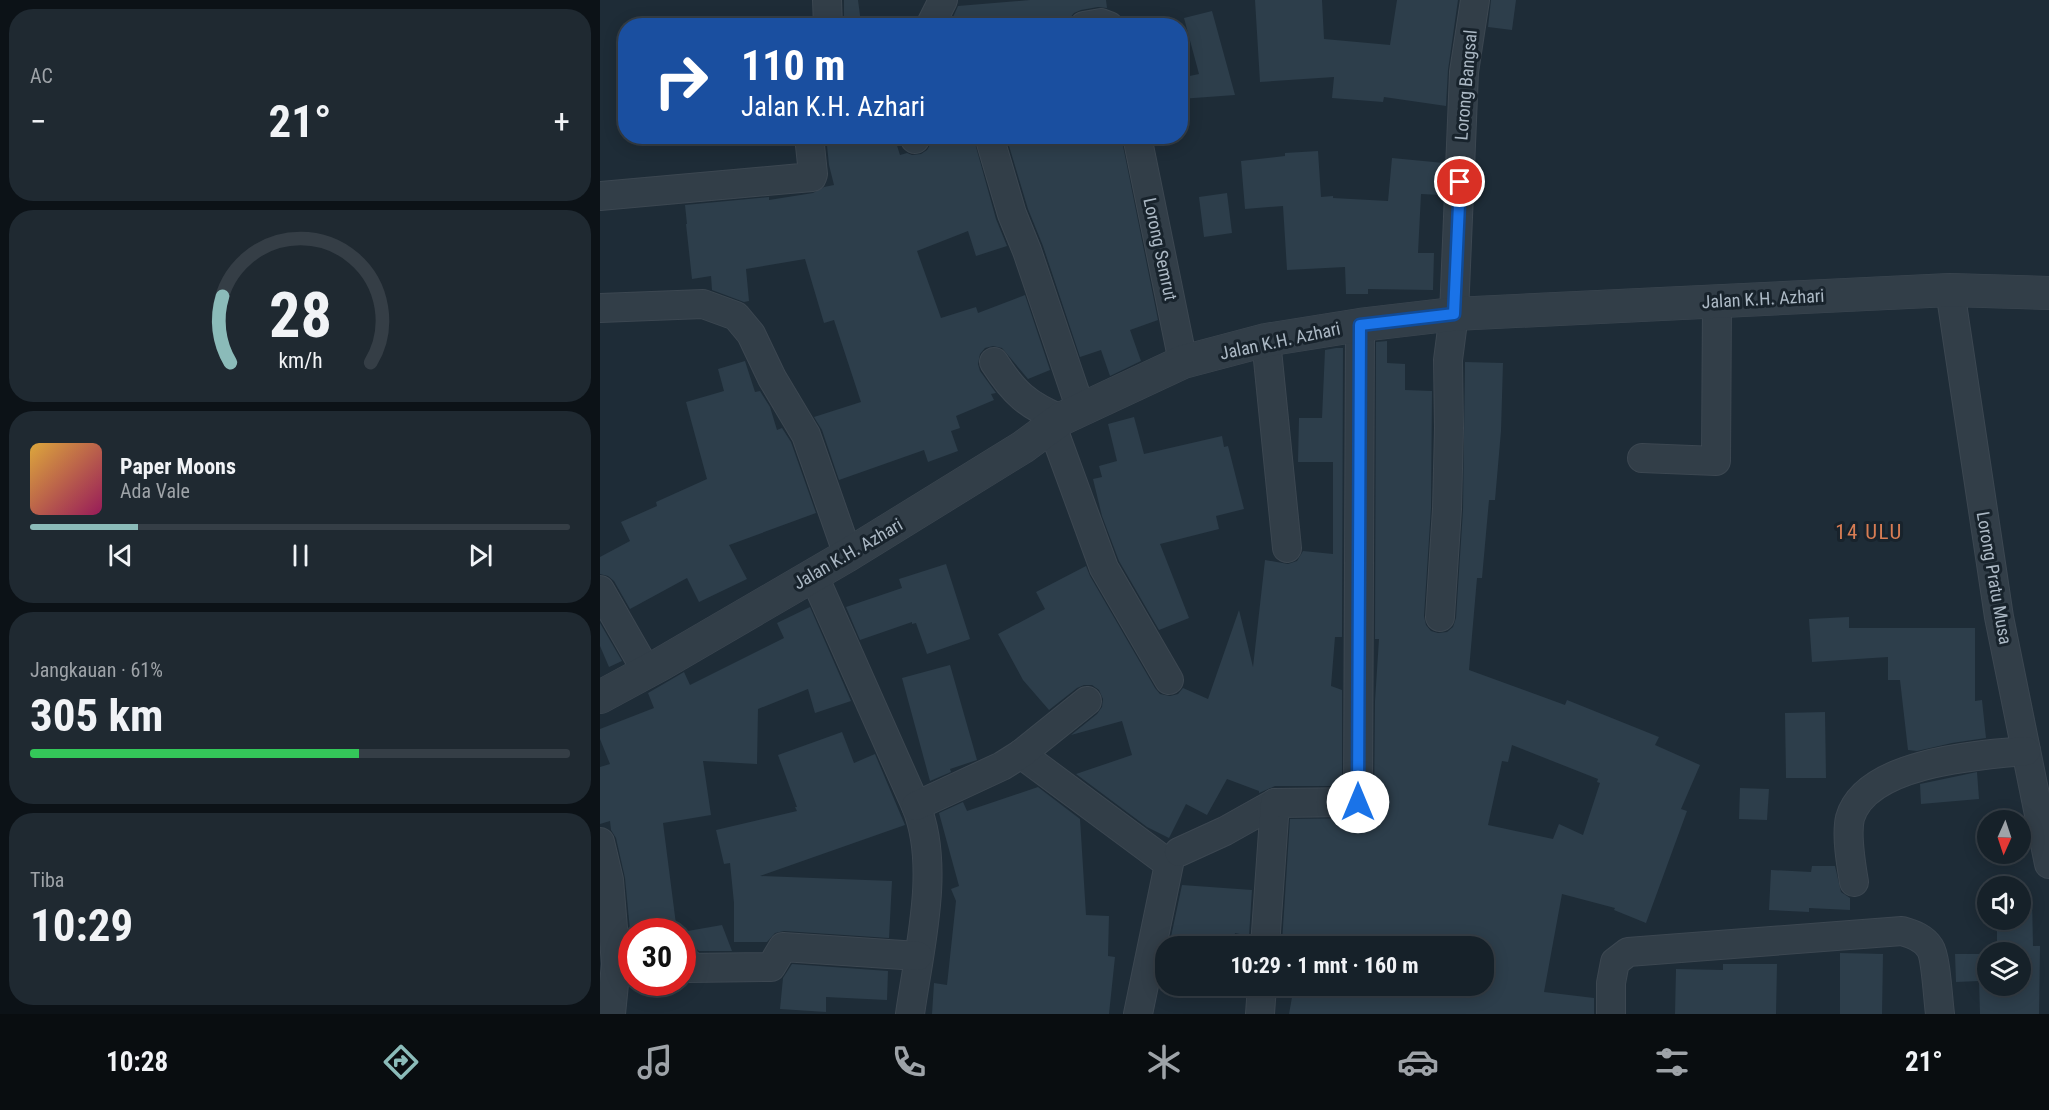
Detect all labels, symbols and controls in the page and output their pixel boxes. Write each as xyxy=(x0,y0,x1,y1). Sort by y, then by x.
street label: Lorong Bangsal xyxy=(1450,29,1481,141)
text: 110 m xyxy=(741,41,846,90)
icon: right xyxy=(642,42,720,120)
text: AC xyxy=(30,64,53,88)
text: Jalan K.H. Azhari xyxy=(741,91,925,123)
text: 21° xyxy=(269,95,332,148)
text: − xyxy=(30,102,47,141)
text: + xyxy=(554,102,570,141)
pin xyxy=(1434,156,1485,207)
icon: arrive xyxy=(1443,165,1476,198)
street label: Lorong Semrut xyxy=(1139,196,1182,302)
text: 28 xyxy=(268,279,332,352)
street label: Jalan K.H. Azhari xyxy=(1701,285,1825,312)
street label: Jalan K.H. Azhari xyxy=(1218,317,1342,364)
text: km/h xyxy=(278,348,322,373)
text: Paper Moons xyxy=(120,454,236,479)
text: Ada Vale xyxy=(120,479,190,503)
street label: Lorong Pratu Musa xyxy=(1972,510,2017,646)
street label: Jalan K.H. Azhari xyxy=(789,514,906,593)
district label: 14 ULU xyxy=(1835,520,1903,544)
icon: previous xyxy=(104,539,137,572)
icon: pause xyxy=(284,539,317,572)
icon: next xyxy=(464,539,497,572)
text: Jangkauan · 61% xyxy=(30,658,163,682)
text: 305 km xyxy=(30,689,163,742)
position arrow xyxy=(1326,770,1390,834)
north arrow xyxy=(1977,810,2031,864)
map controls xyxy=(1977,810,2031,996)
text: Tiba xyxy=(30,868,64,892)
button: sound xyxy=(1977,876,2031,930)
text: 10:29 xyxy=(30,899,133,952)
speed limit sign: 30 xyxy=(618,918,696,996)
button: layers xyxy=(1977,942,2031,996)
text: 10:29 · 1 mnt · 160 m xyxy=(1230,953,1419,978)
icon: directions xyxy=(380,1041,422,1083)
icon: music xyxy=(634,1041,676,1083)
icon: phone xyxy=(888,1041,930,1083)
icon: climate xyxy=(1143,1041,1185,1083)
icon: car xyxy=(1397,1041,1439,1083)
icon: filters xyxy=(1651,1041,1693,1083)
text: 10:28 xyxy=(106,1046,168,1078)
text: 21° xyxy=(1905,1046,1943,1078)

